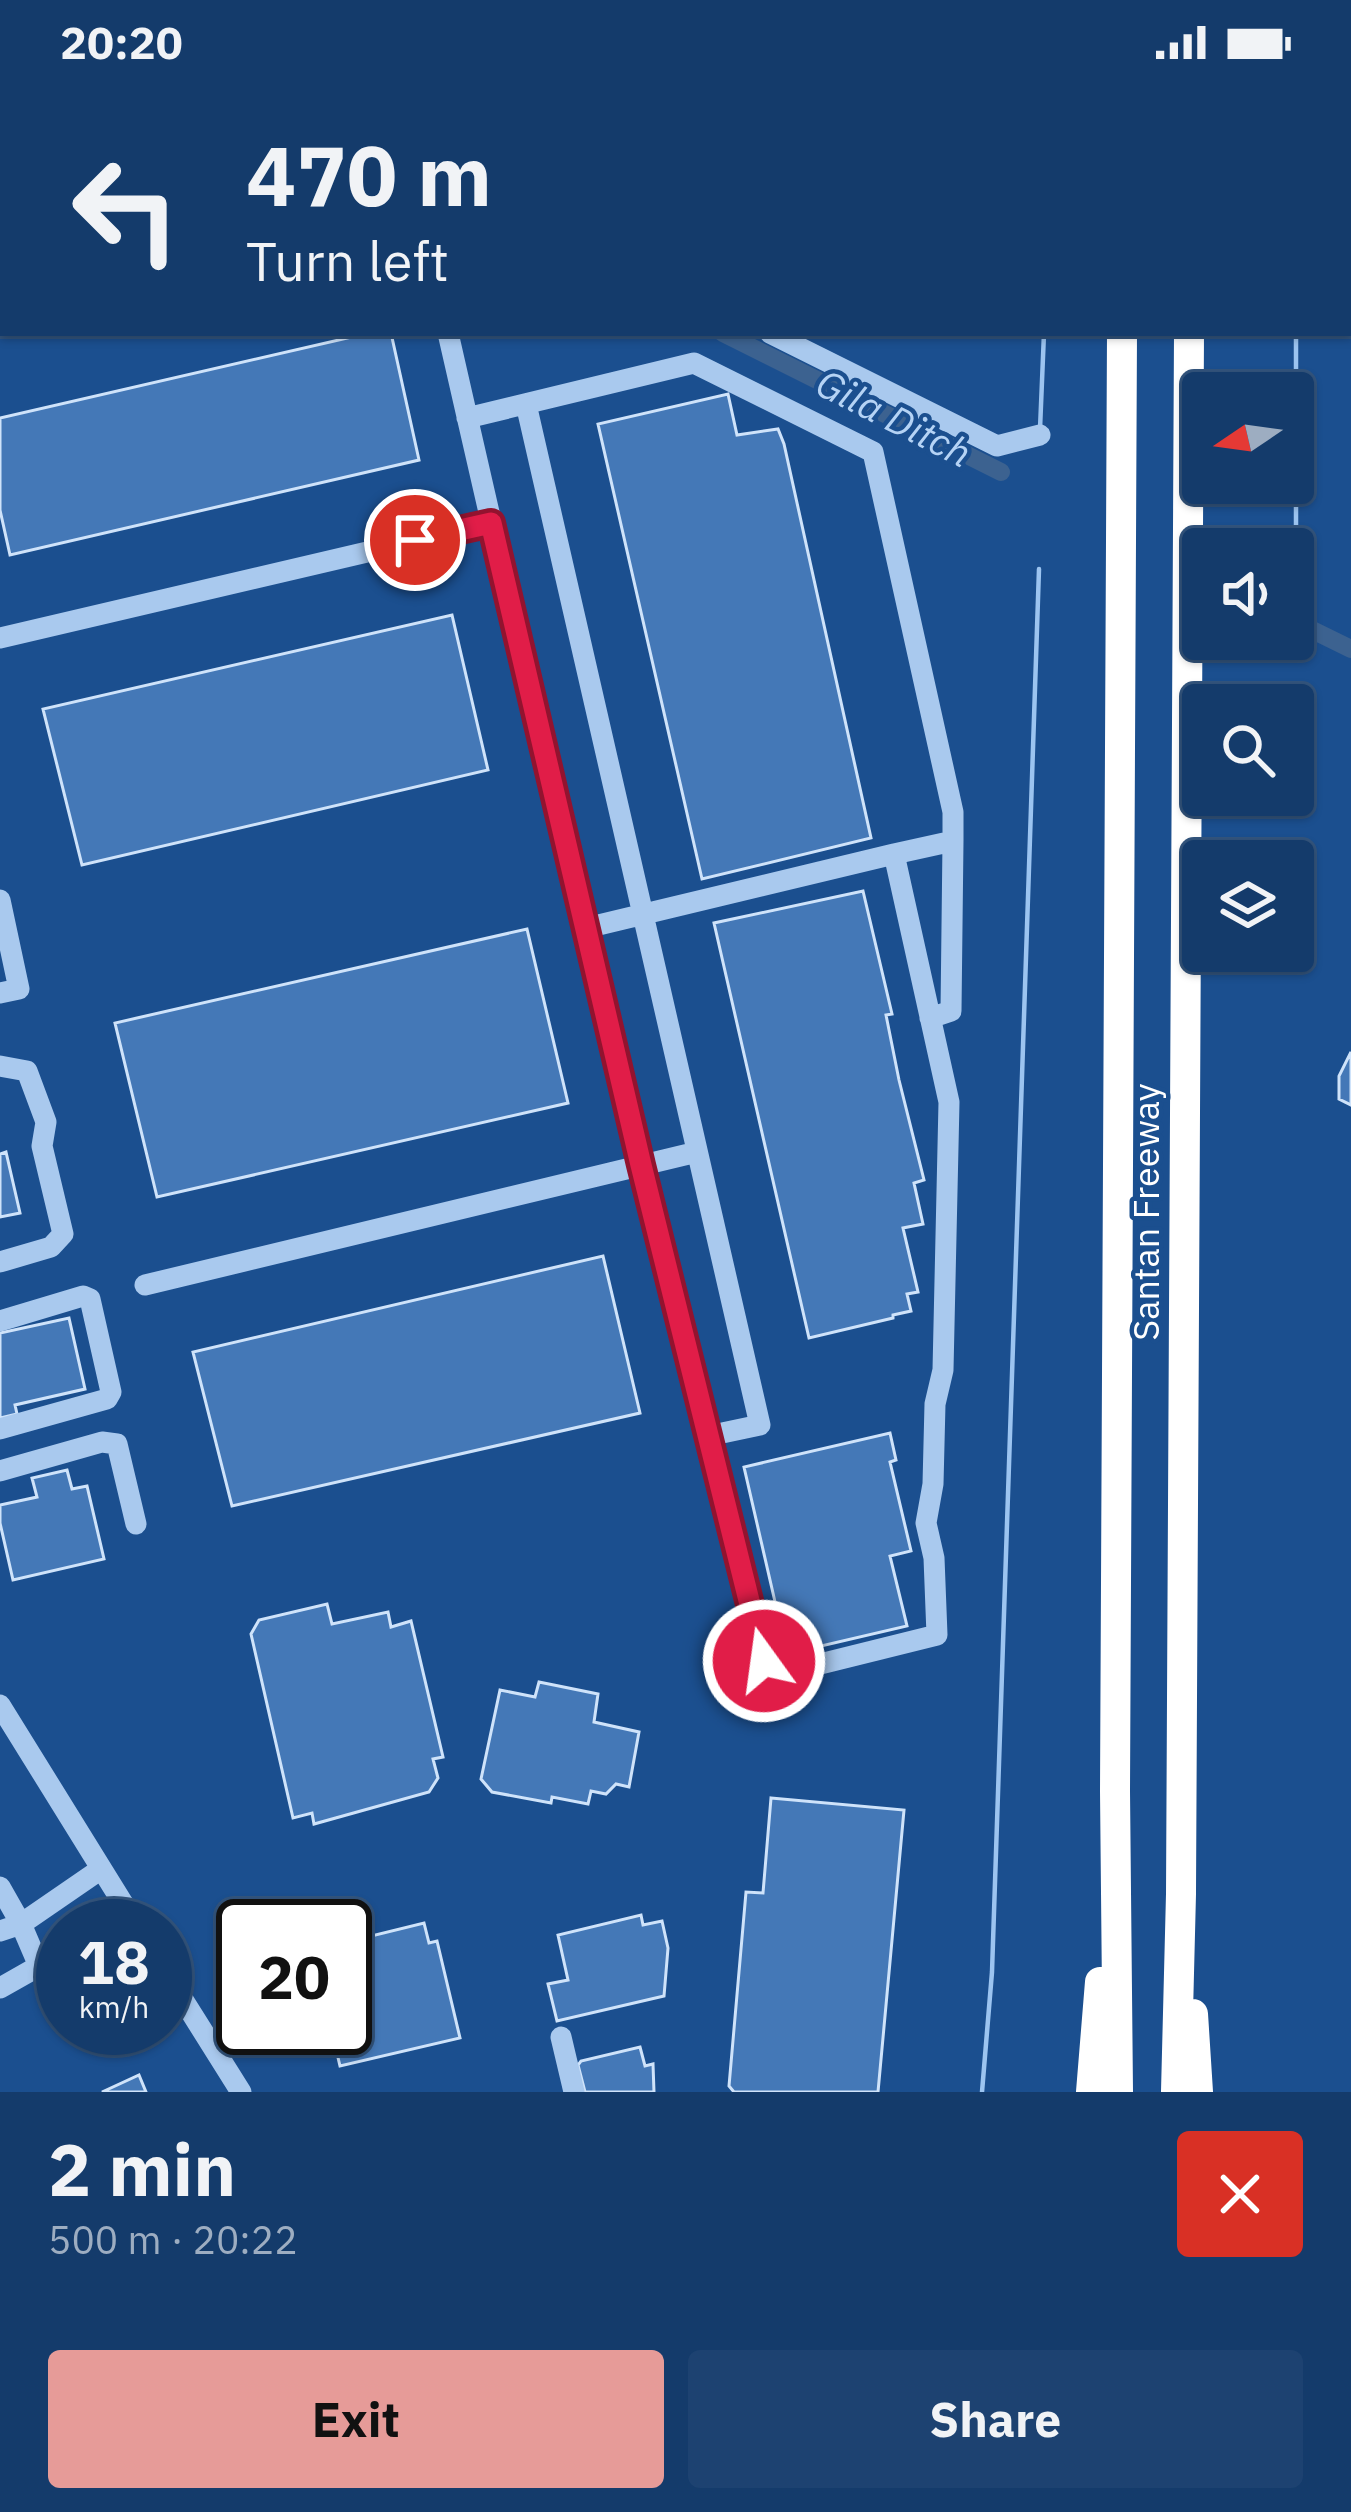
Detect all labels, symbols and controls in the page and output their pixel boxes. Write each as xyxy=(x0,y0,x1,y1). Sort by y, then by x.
text: 20:20 xyxy=(60,13,183,71)
text: 470 m xyxy=(246,120,492,229)
icon: left xyxy=(48,132,204,288)
text: Turn left xyxy=(246,226,449,296)
water label: Gila Ditch xyxy=(808,357,980,478)
north arrow xyxy=(1182,372,1314,504)
map controls xyxy=(1182,372,1314,972)
pin xyxy=(364,489,466,591)
icon: arrive xyxy=(382,507,448,573)
button: sound xyxy=(1182,528,1314,660)
button: search xyxy=(1182,684,1314,816)
button: layers xyxy=(1182,840,1314,972)
street label: Santan Freeway xyxy=(1122,1083,1169,1341)
position arrow xyxy=(701,1598,827,1724)
speed limit sign: 20 xyxy=(216,1899,372,2055)
text: 18 xyxy=(78,1922,150,2001)
text: km/h xyxy=(79,1987,149,2026)
text: 2 min xyxy=(48,2122,236,2216)
button: close xyxy=(1177,2131,1303,2257)
text: 500 m · 20:22 xyxy=(48,2214,298,2265)
button: Exit xyxy=(48,2350,664,2488)
button: Share xyxy=(688,2350,1303,2488)

